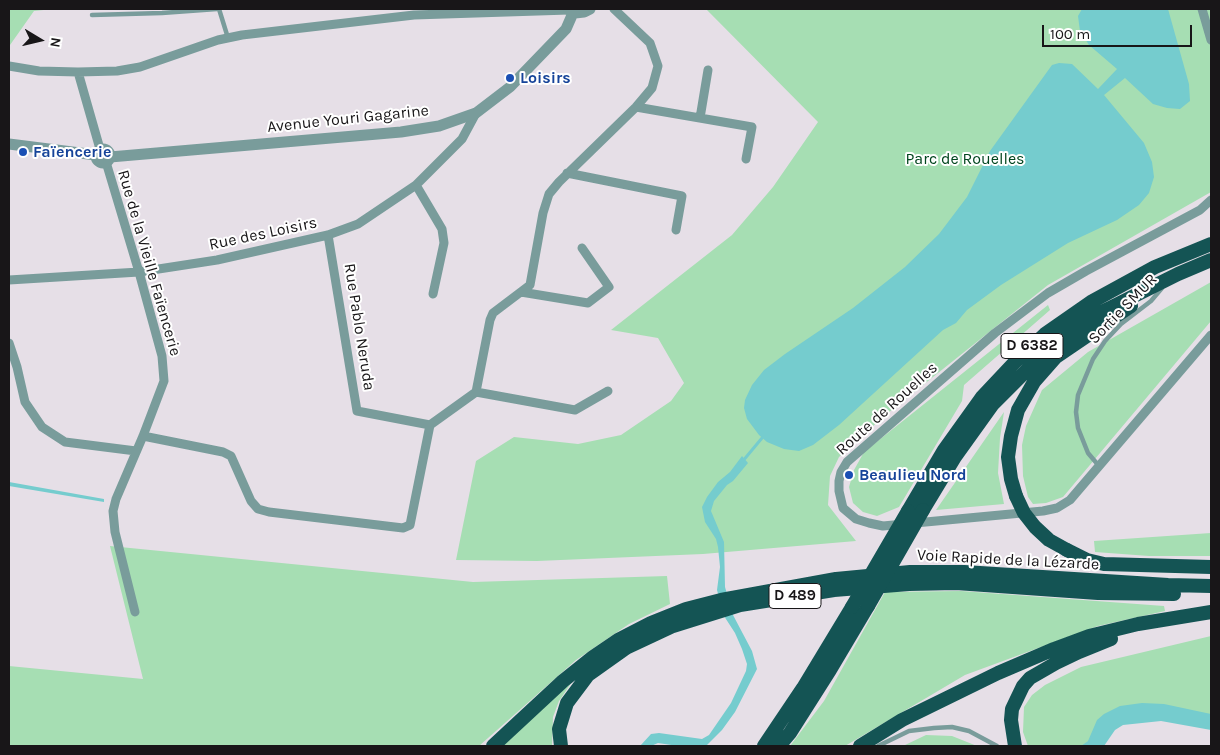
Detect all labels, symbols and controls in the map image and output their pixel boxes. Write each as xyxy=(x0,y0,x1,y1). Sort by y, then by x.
north arrow xyxy=(15,15,65,65)
scale bar xyxy=(1045,15,1195,47)
text: 100 m xyxy=(1050,25,1090,43)
text: N xyxy=(46,36,64,49)
place label: Loisirs xyxy=(520,68,571,88)
marker: Loisirs xyxy=(504,72,516,84)
street label: Avenue Youri Gagarine xyxy=(266,101,430,137)
place label: Faïencerie xyxy=(33,142,111,162)
marker: Faïencerie xyxy=(17,146,29,158)
park label: Parc de Rouelles xyxy=(905,149,1025,169)
street label: Rue de la Vieille Faïencerie xyxy=(113,168,185,358)
street label: Rue des Loisirs xyxy=(207,213,319,255)
street label: Rue Pablo Neruda xyxy=(339,262,379,392)
street label: Sortie SMUR xyxy=(1085,270,1161,348)
road number: D 6382 xyxy=(1001,334,1063,358)
street label: Route de Rouelles xyxy=(832,358,942,460)
place label: Beaulieu Nord xyxy=(859,465,967,485)
marker: Beaulieu Nord xyxy=(843,469,855,481)
street label: Voie Rapide de la Lézarde xyxy=(916,546,1100,574)
road number: D 489 xyxy=(769,584,821,608)

